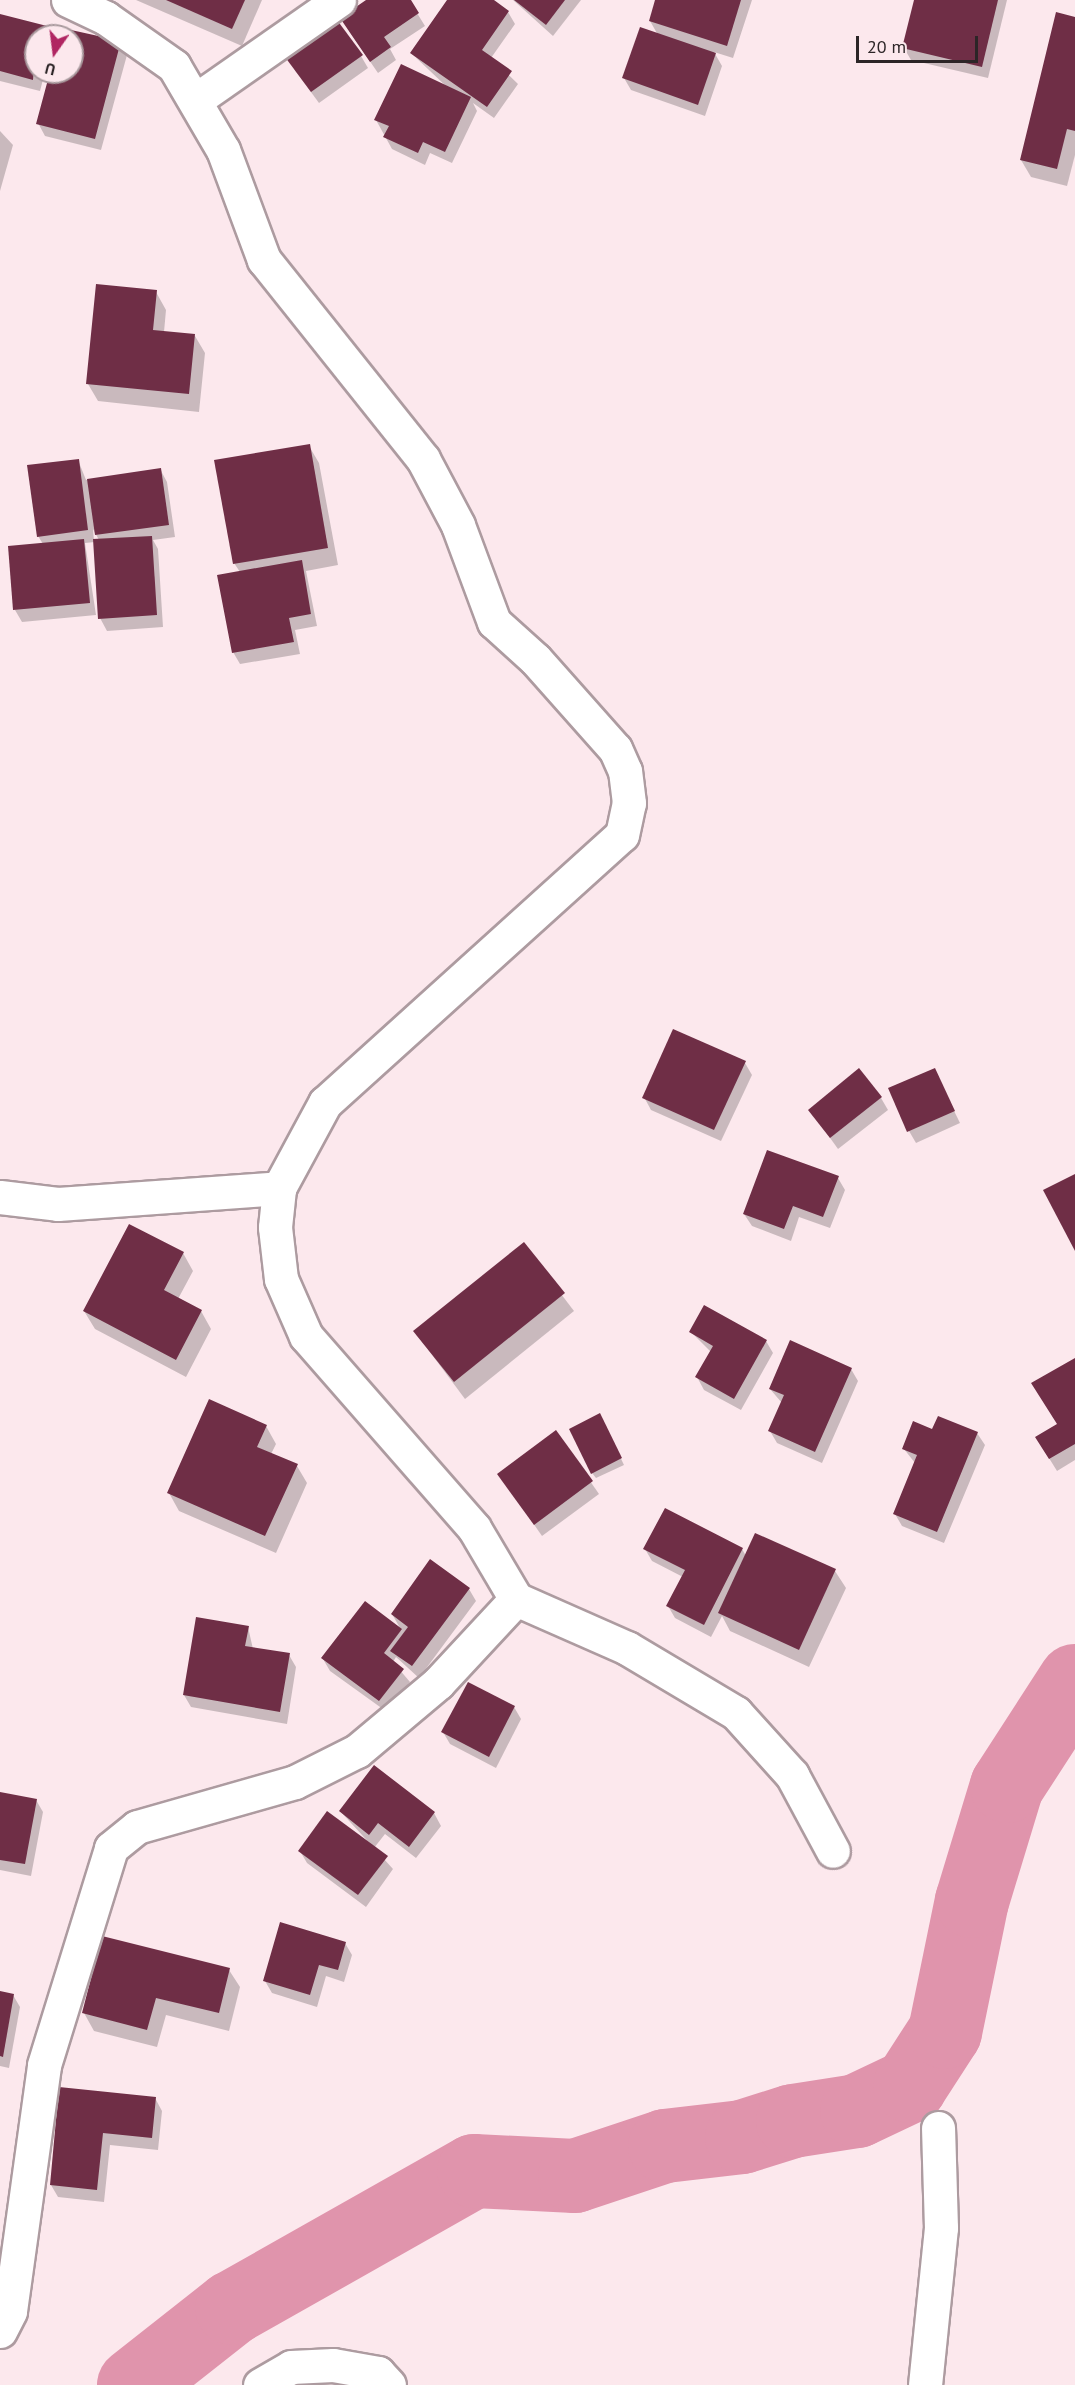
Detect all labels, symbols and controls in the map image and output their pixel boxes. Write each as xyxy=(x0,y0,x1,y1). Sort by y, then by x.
north arrow xyxy=(24,24,84,84)
scale bar xyxy=(859,24,980,62)
text: 20 m xyxy=(867,35,906,58)
text: U xyxy=(43,59,57,80)

